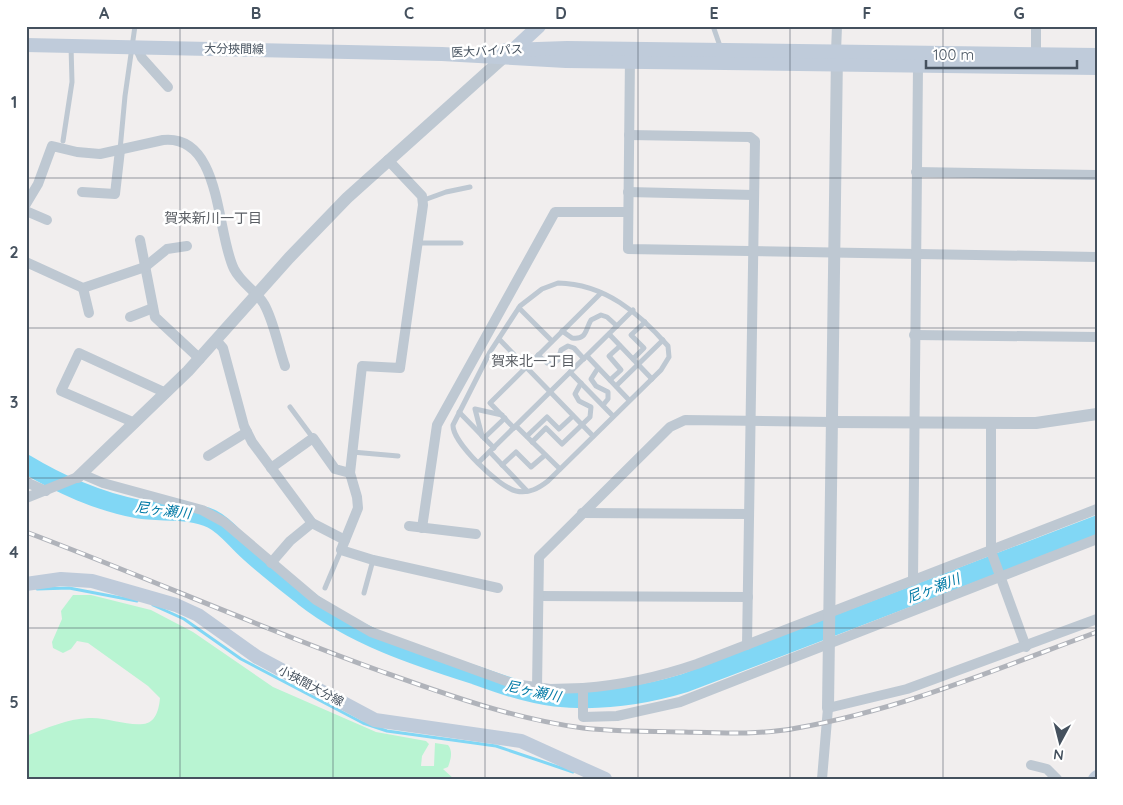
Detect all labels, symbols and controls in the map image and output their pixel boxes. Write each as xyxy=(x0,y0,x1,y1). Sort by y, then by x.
text: A xyxy=(99,3,110,23)
text: B xyxy=(251,3,261,23)
text: C xyxy=(404,3,414,23)
text: D xyxy=(555,3,567,23)
text: E xyxy=(709,3,719,23)
text: F xyxy=(863,3,872,23)
text: G xyxy=(1013,3,1025,23)
scale bar xyxy=(926,38,1077,70)
street label: 大分挾間線 xyxy=(204,40,264,57)
street label: 医大バイパス xyxy=(451,41,523,60)
text: 100 m xyxy=(933,45,974,64)
text: 1 xyxy=(11,92,17,112)
district label: 賀来新川一丁目 xyxy=(164,209,262,227)
text: 2 xyxy=(9,242,19,262)
district label: 賀来北一丁目 xyxy=(491,352,575,370)
text: 3 xyxy=(10,392,18,412)
water label: 尼ヶ瀬川 xyxy=(134,498,194,523)
text: 4 xyxy=(9,542,19,562)
water label: 尼ヶ瀬川 xyxy=(904,569,964,606)
street label: 小挾間大分線 xyxy=(276,662,347,709)
water label: 尼ヶ瀬川 xyxy=(504,676,564,706)
text: 5 xyxy=(9,692,19,712)
north arrow xyxy=(1036,718,1086,768)
text: N xyxy=(1052,745,1065,764)

